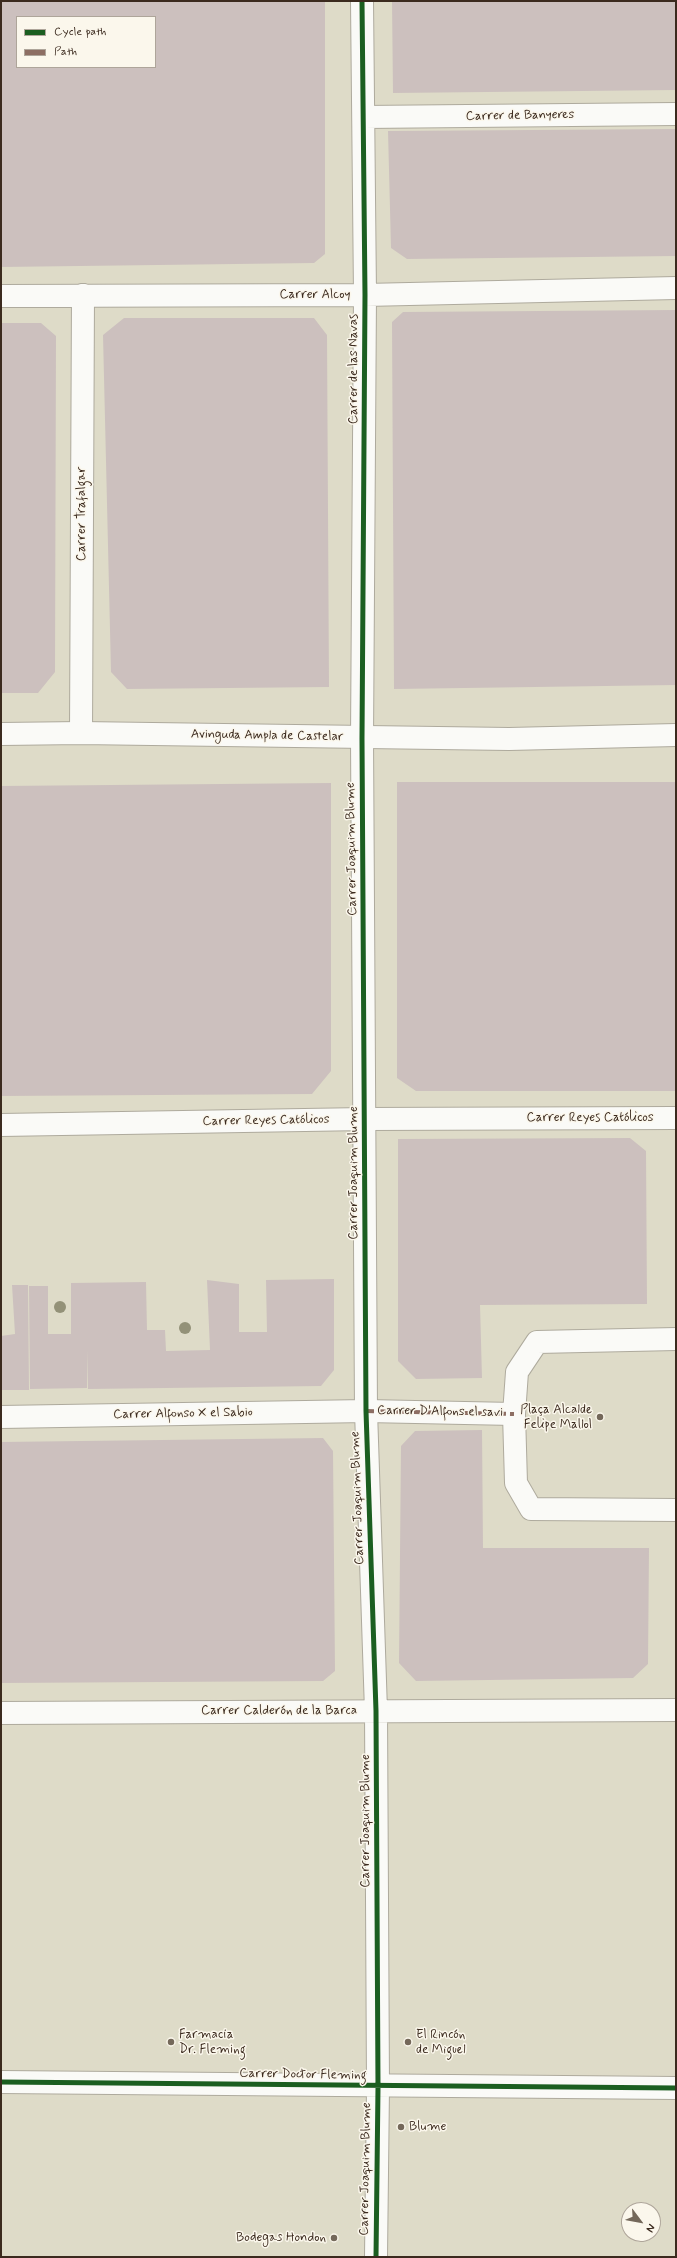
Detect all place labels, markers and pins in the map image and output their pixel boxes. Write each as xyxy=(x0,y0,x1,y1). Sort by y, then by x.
place label: Plaça Alcalde Felipe Mallol xyxy=(520,1402,592,1433)
marker: Plaça Alcalde Felipe Mallol xyxy=(595,1412,605,1422)
place label: Farmacia Dr. Fleming xyxy=(179,2027,246,2058)
place label: El Rincón de Miguel xyxy=(416,2027,466,2058)
marker: Farmacia Dr. Fleming xyxy=(166,2037,176,2047)
marker: El Rincón de Miguel xyxy=(403,2037,413,2047)
place label: Blume xyxy=(409,2119,446,2135)
marker: Blume xyxy=(396,2122,406,2132)
place label: Bodegas Hondon xyxy=(236,2230,326,2246)
marker: Bodegas Hondon xyxy=(329,2233,339,2243)

